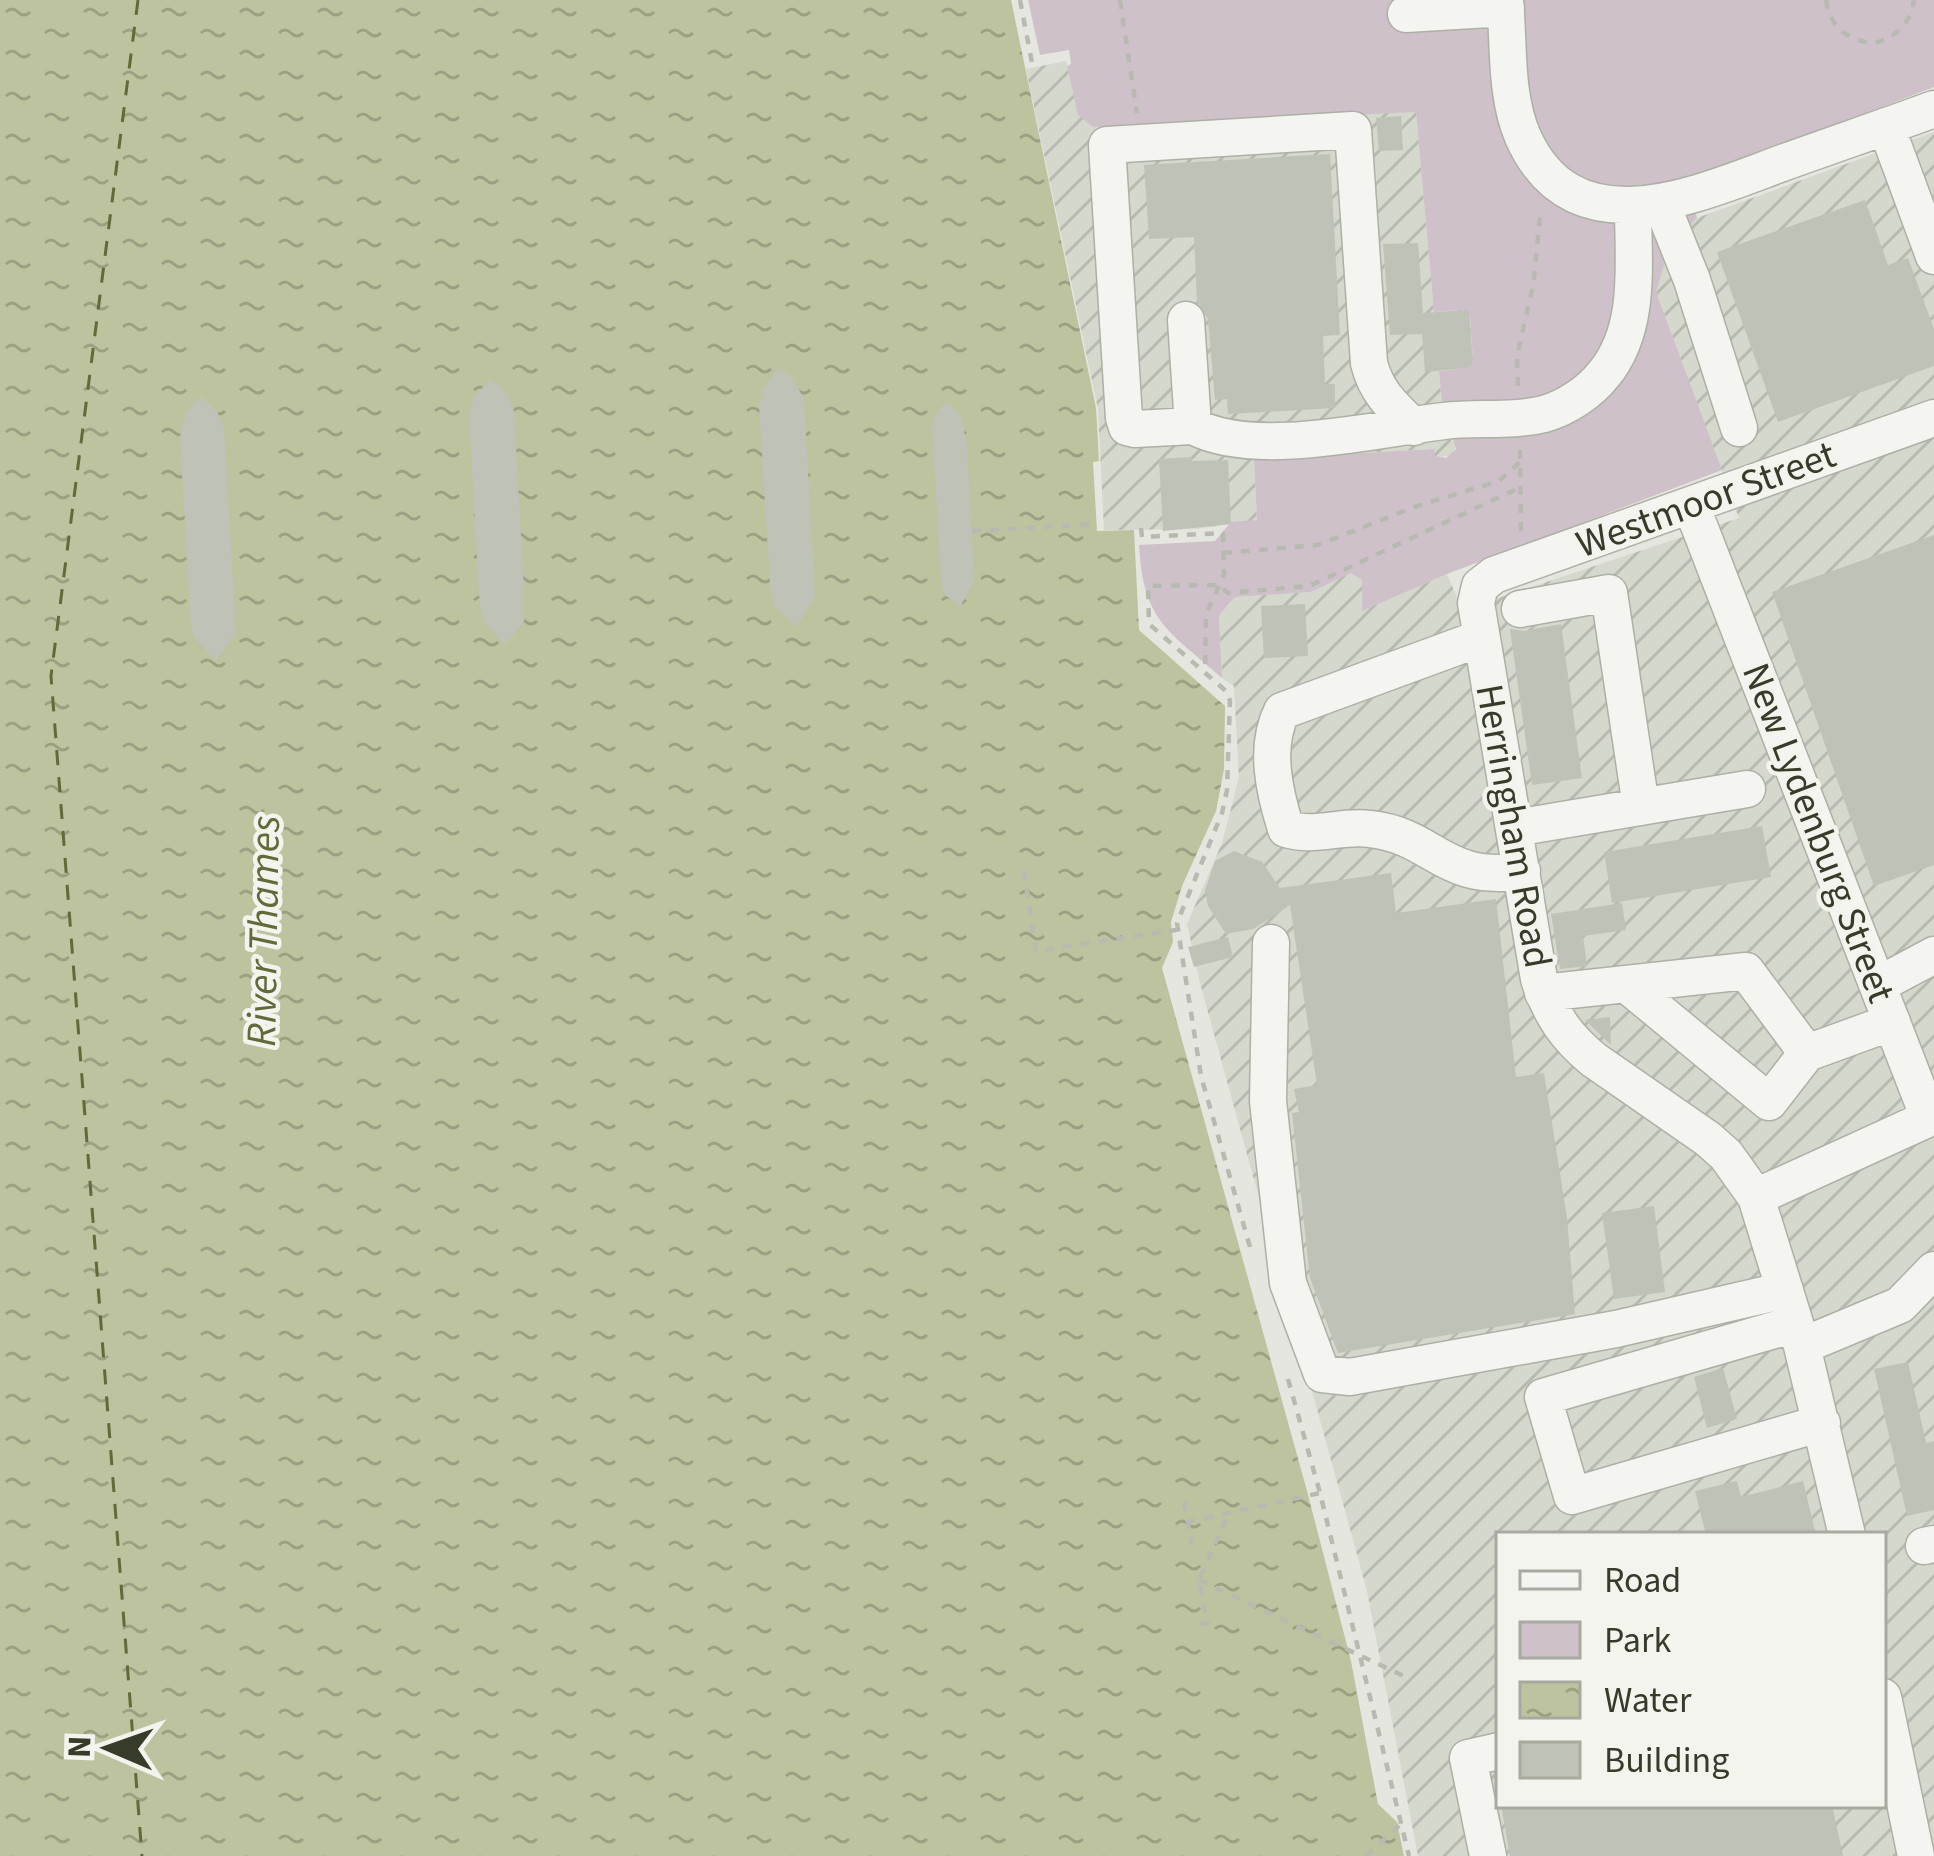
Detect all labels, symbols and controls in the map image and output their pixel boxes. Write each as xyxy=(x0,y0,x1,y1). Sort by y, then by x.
street label: Westmoor Street xyxy=(1568,427,1844,573)
street label: New Lydenburg Street xyxy=(1727,655,1909,1011)
street label: Herringham Road xyxy=(1460,680,1566,972)
water label: River Thames xyxy=(232,815,296,1047)
legend xyxy=(1496,1532,1886,1808)
text: Road xyxy=(1604,1555,1681,1606)
text: Park xyxy=(1604,1615,1671,1666)
text: Water xyxy=(1604,1675,1692,1726)
north arrow xyxy=(48,1688,168,1808)
text: N xyxy=(56,1735,103,1759)
text: Building xyxy=(1604,1735,1729,1786)

